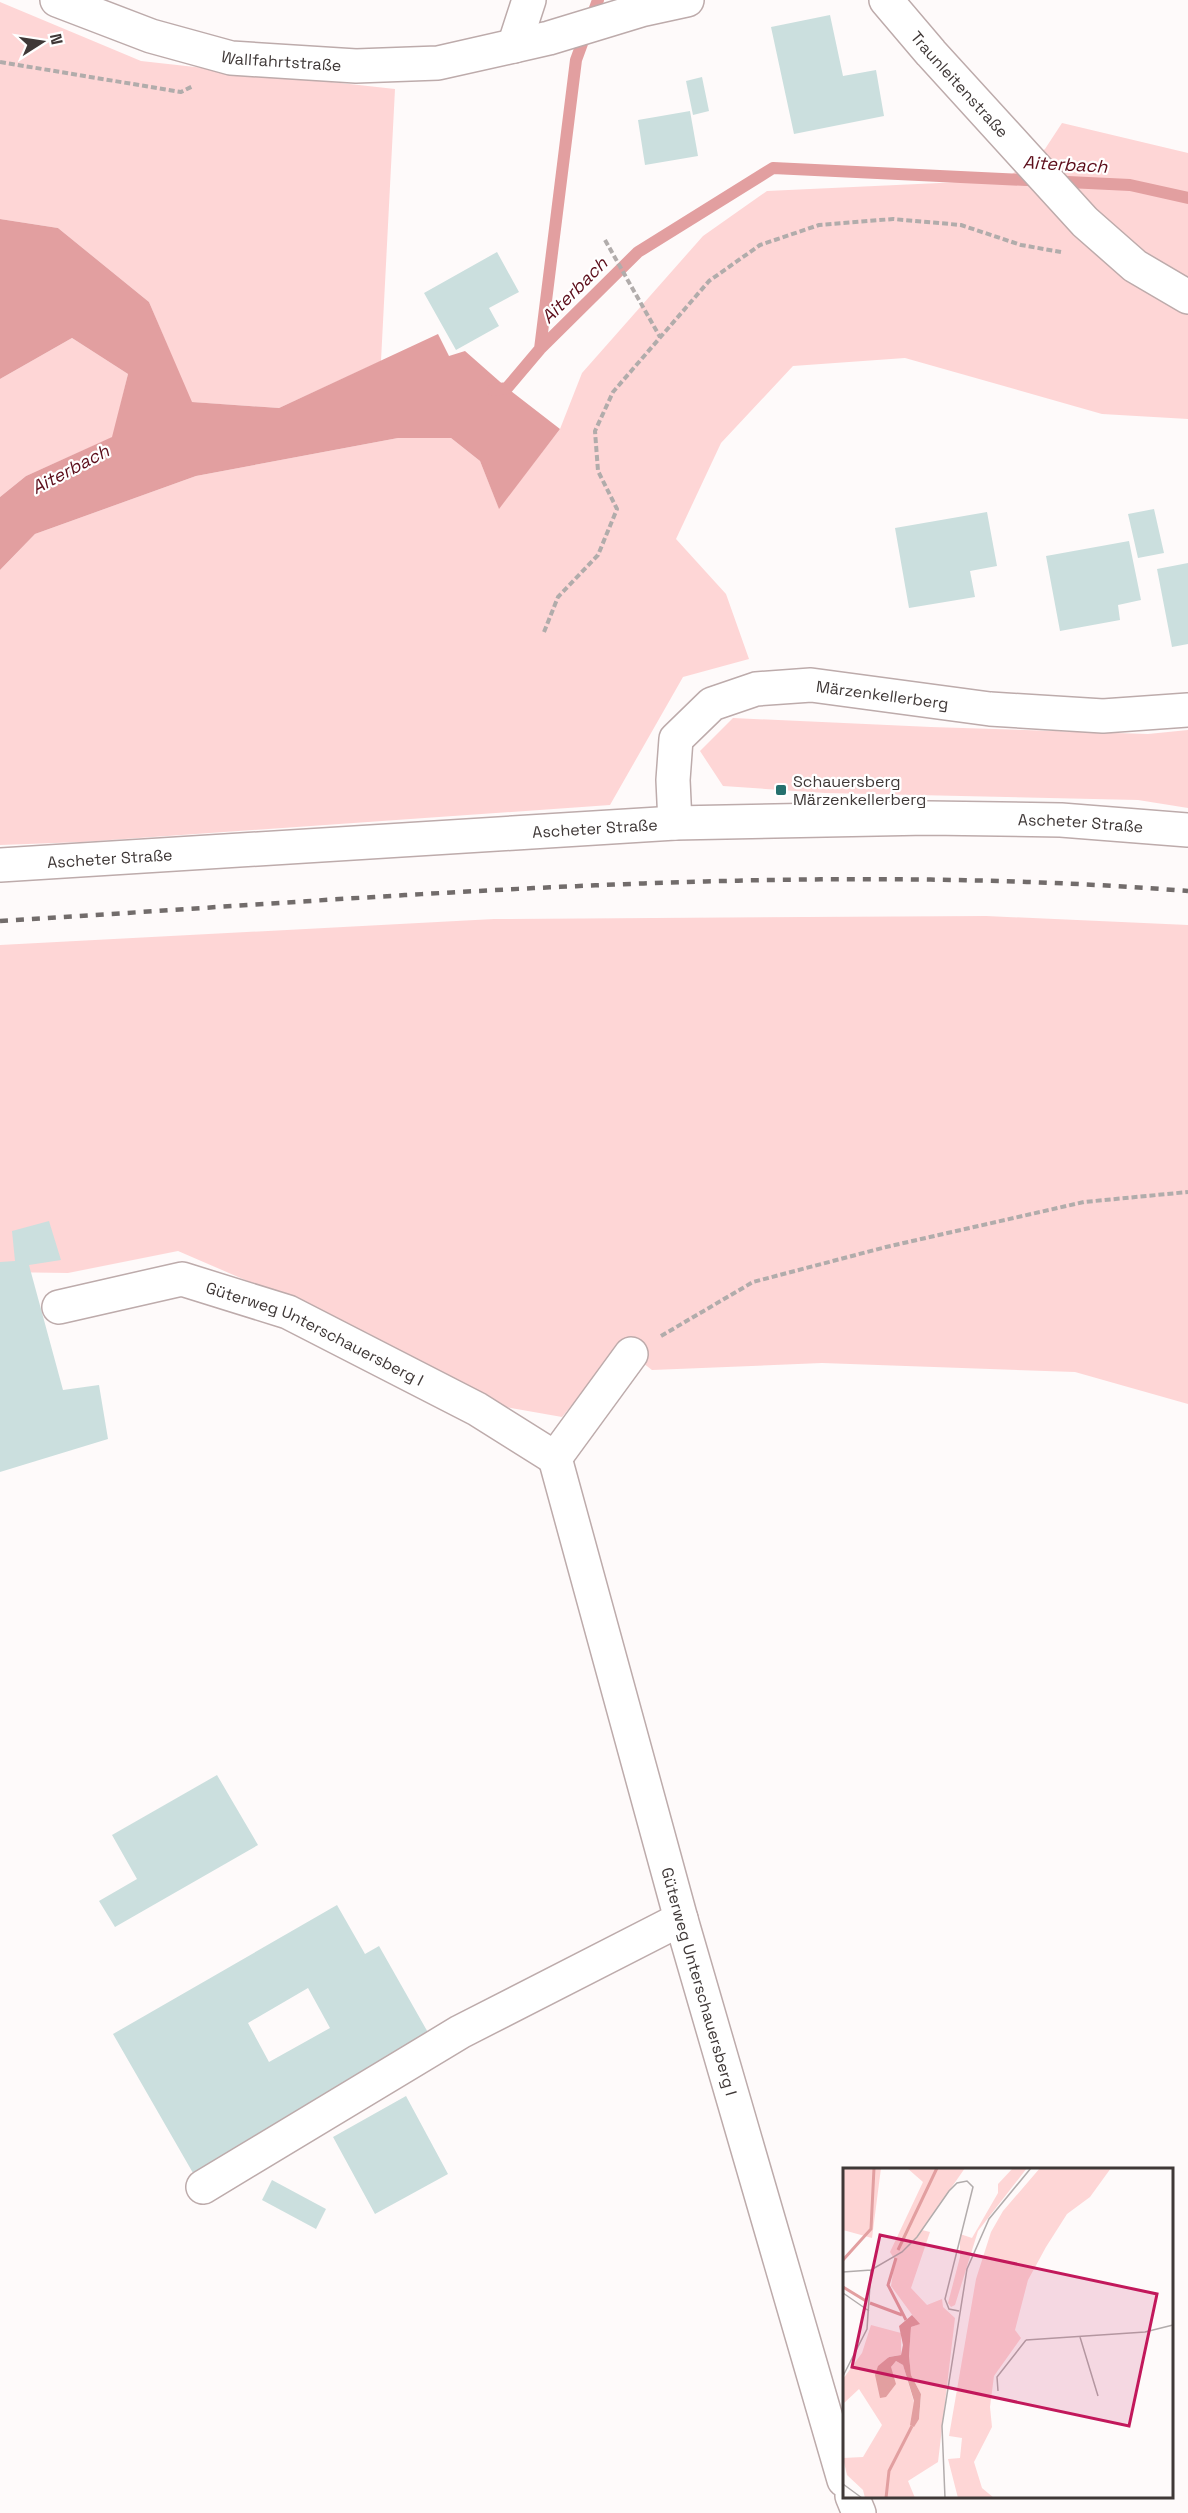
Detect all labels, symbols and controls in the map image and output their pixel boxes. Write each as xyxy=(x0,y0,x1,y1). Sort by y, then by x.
north arrow xyxy=(12,12,72,72)
street label: Traunleitenstraße xyxy=(906,27,1013,142)
text: N xyxy=(45,32,68,46)
street label: Wallfahrtstraße xyxy=(219,45,342,76)
water label: Aiterbach xyxy=(1022,150,1109,178)
water label: Aiterbach xyxy=(536,251,613,328)
water label: Aiterbach xyxy=(27,439,114,499)
street label: Märzenkellerberg xyxy=(815,675,950,714)
place label: Schauersberg Märzenkellerberg xyxy=(793,771,926,810)
marker: Schauersberg Märzenkellerberg xyxy=(774,783,788,797)
street label: Ascheter Straße xyxy=(1018,809,1144,837)
street label: Ascheter Straße xyxy=(532,814,658,842)
street label: Ascheter Straße xyxy=(46,844,173,873)
street label: Güterweg Unterschauersberg I xyxy=(203,1277,427,1390)
street label: Güterweg Unterschauersberg I xyxy=(657,1865,742,2098)
inset map xyxy=(843,2168,1173,2498)

